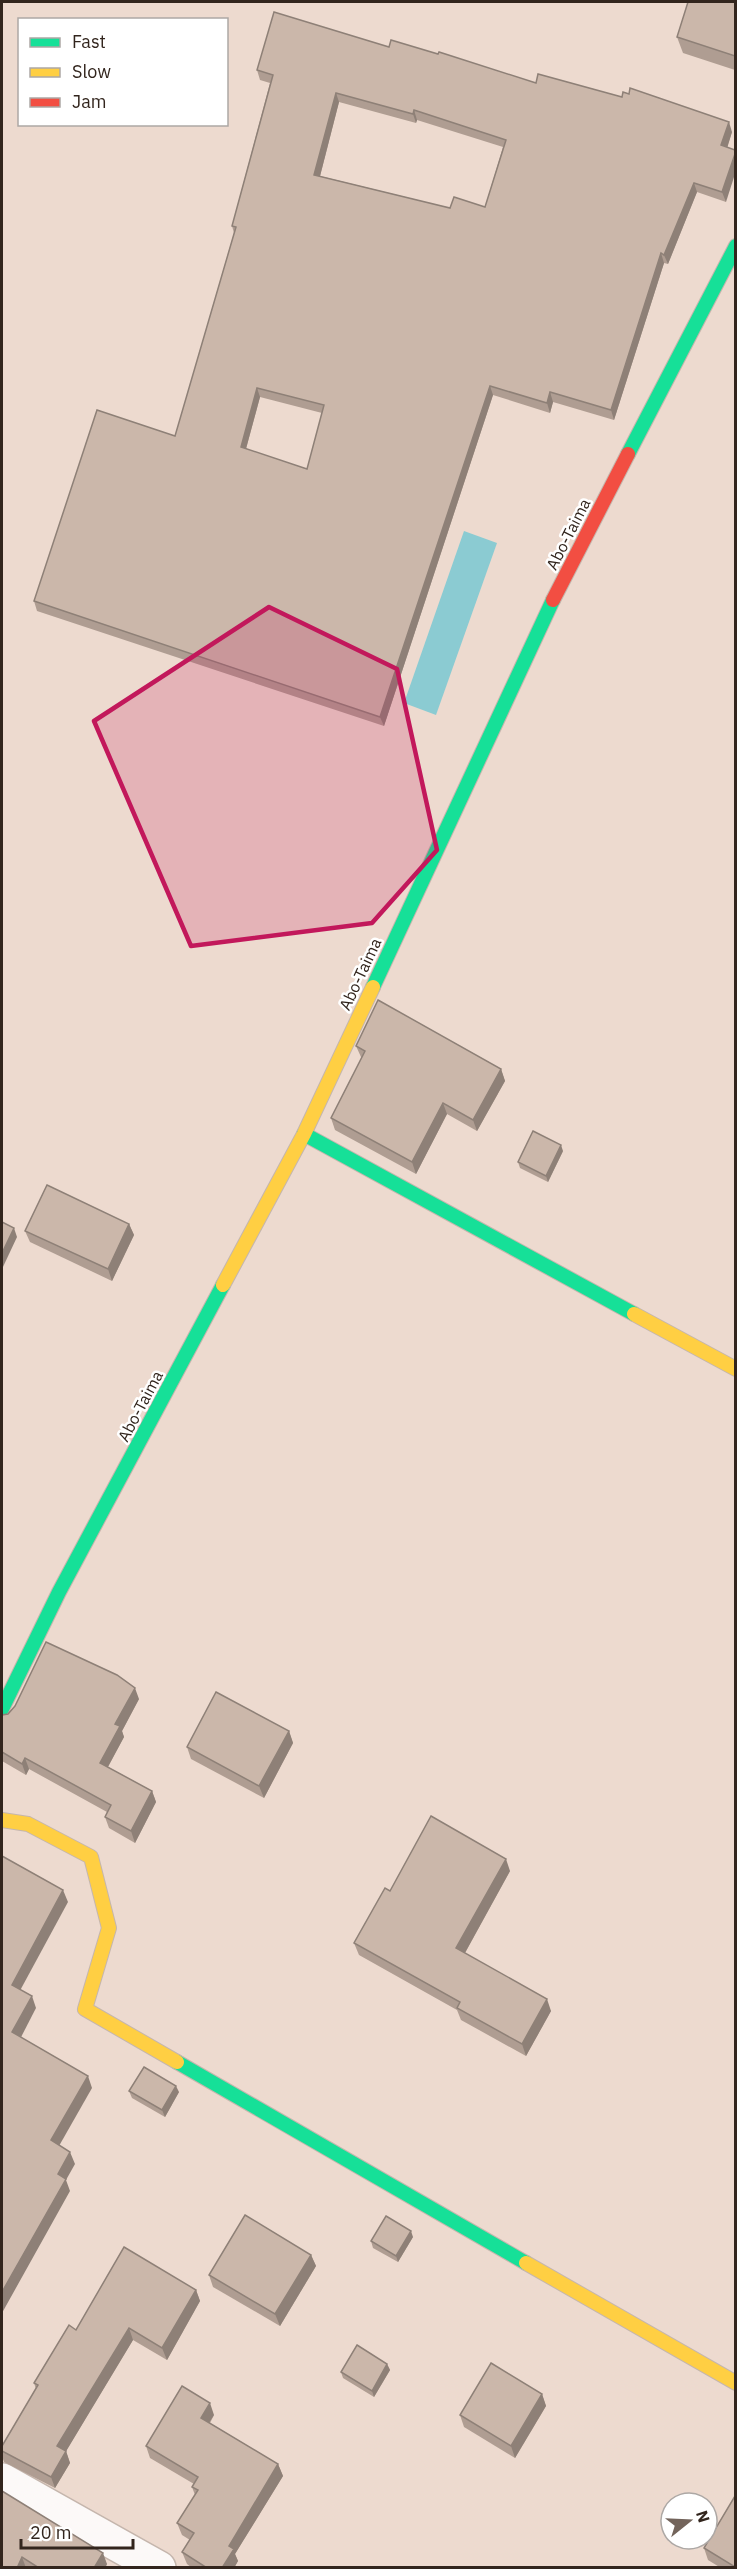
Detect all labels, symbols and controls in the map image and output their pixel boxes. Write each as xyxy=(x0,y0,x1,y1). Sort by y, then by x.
legend xyxy=(18,18,228,126)
text: Fast xyxy=(72,30,106,53)
text: Slow xyxy=(72,60,111,83)
text: Jam xyxy=(72,90,107,113)
street label: Abo-Taima xyxy=(542,495,595,573)
street label: Abo-Taima xyxy=(335,934,386,1013)
street label: Abo-Taima xyxy=(113,1367,167,1445)
north arrow xyxy=(659,2491,719,2551)
text: N xyxy=(692,2508,715,2525)
scale bar xyxy=(21,2512,134,2550)
text: 20 m xyxy=(30,2521,72,2544)

